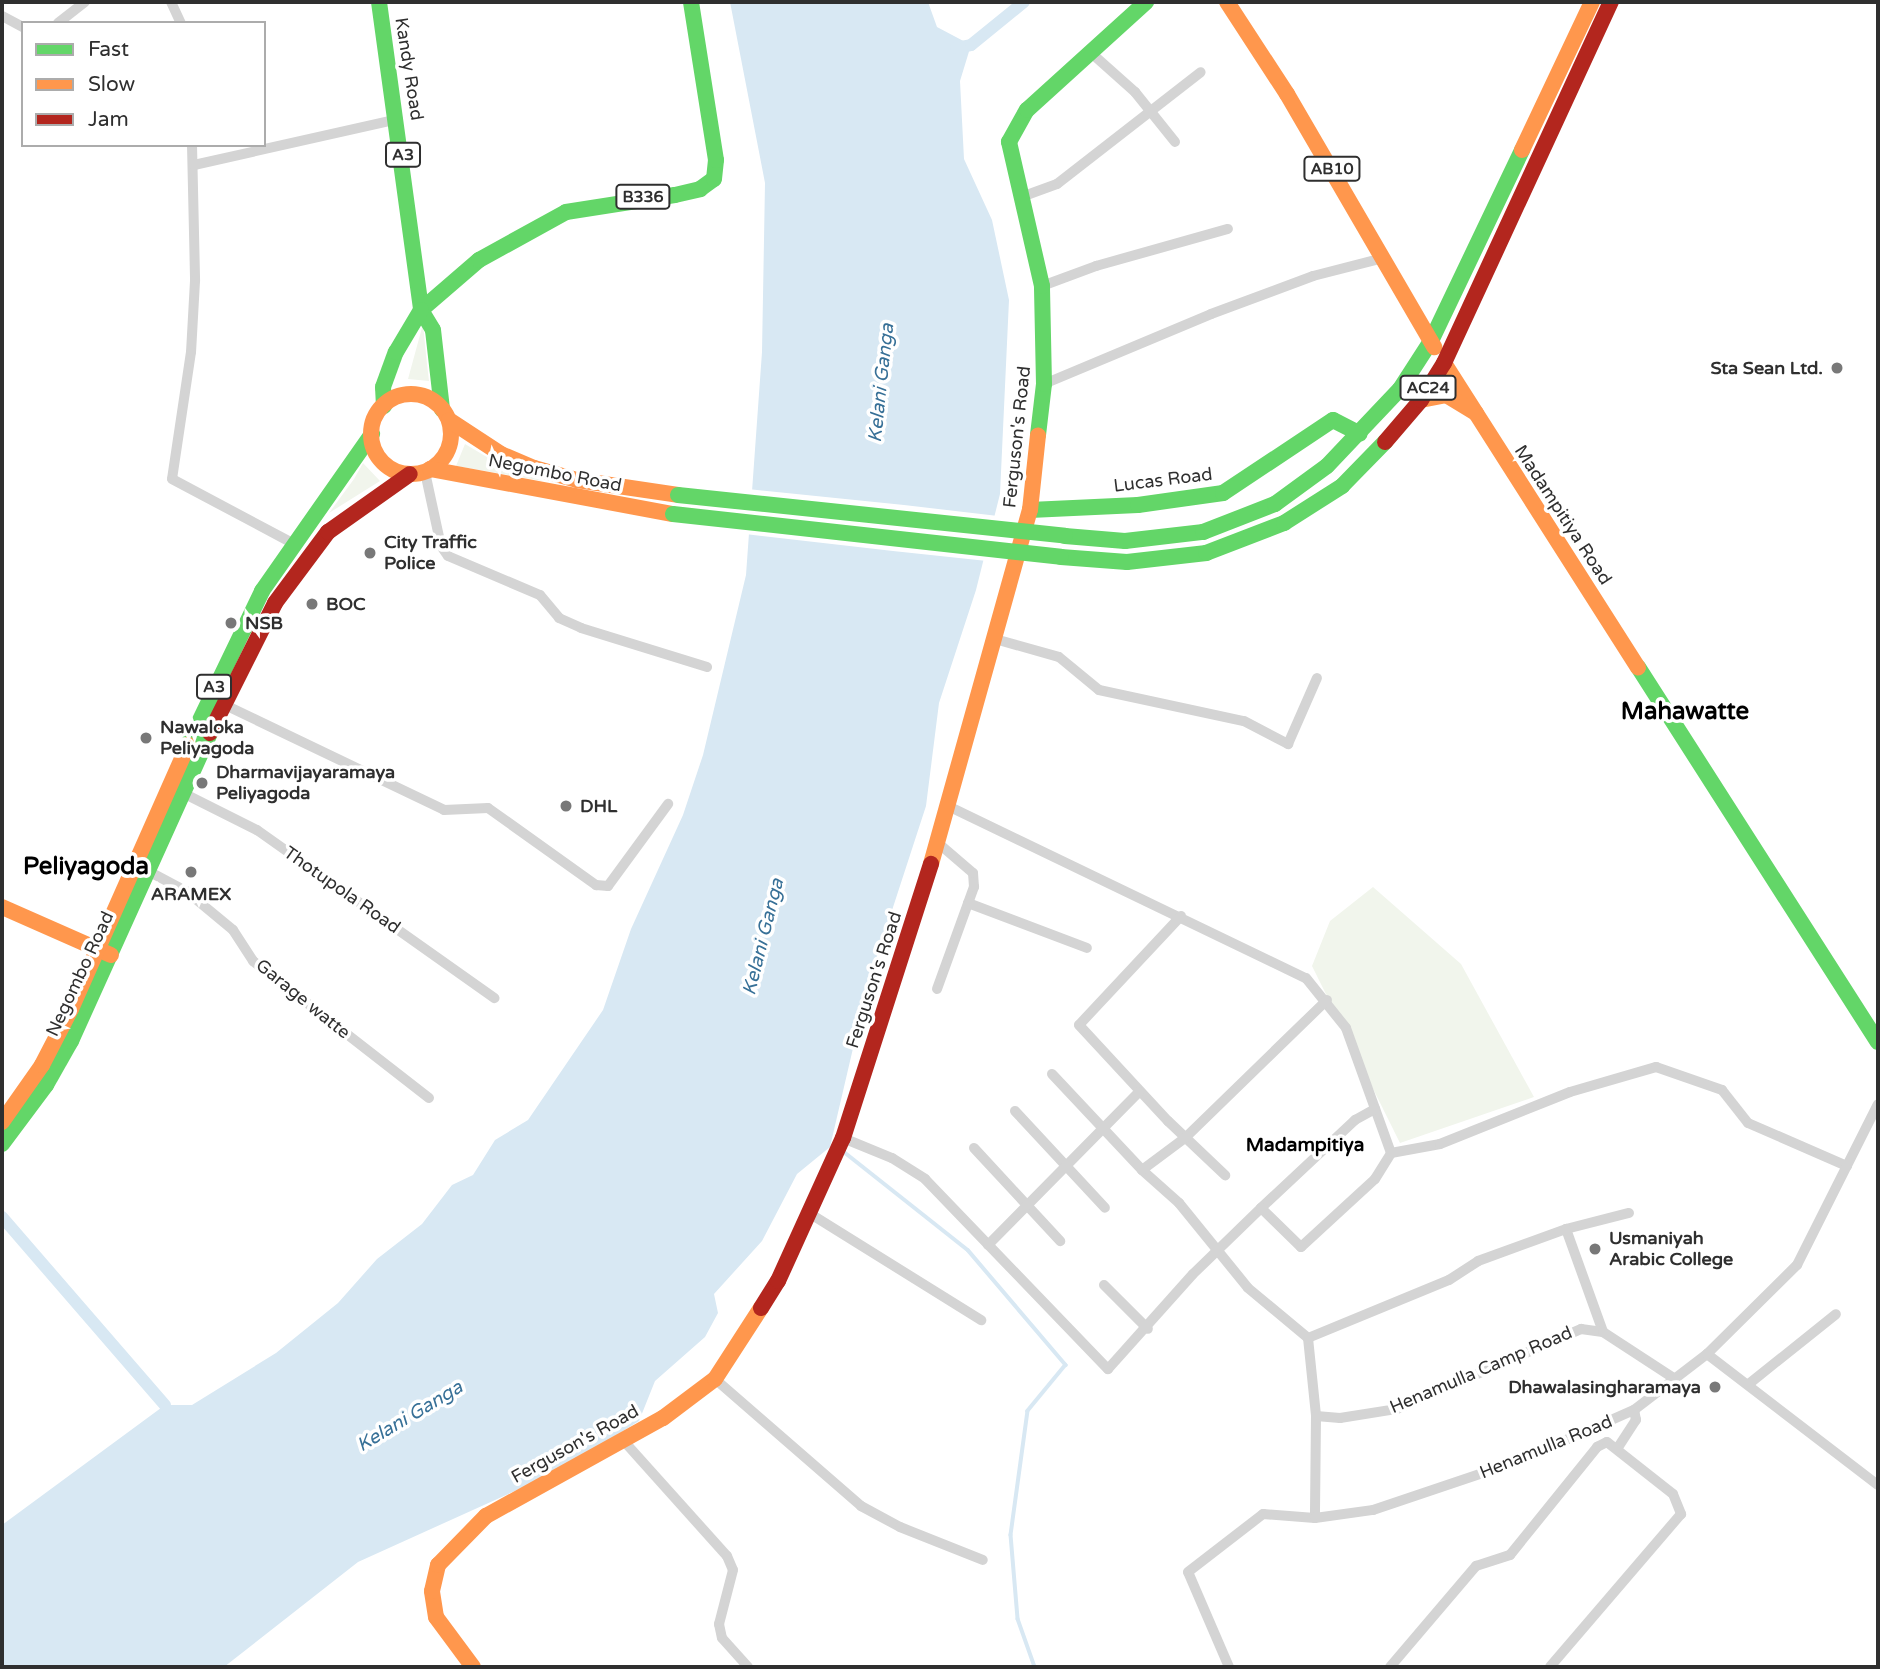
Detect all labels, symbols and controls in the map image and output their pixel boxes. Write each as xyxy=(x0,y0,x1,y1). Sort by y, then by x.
street label: Kandy Road xyxy=(390,16,428,122)
legend xyxy=(21,21,266,147)
text: Fast xyxy=(88,37,129,62)
text: Slow xyxy=(88,72,135,97)
text: Jam xyxy=(88,107,129,132)
road number: A3 xyxy=(384,142,422,168)
road number: AB10 xyxy=(1302,156,1362,182)
road number: B336 xyxy=(615,184,671,210)
water label: Kelani Ganga xyxy=(864,322,900,444)
place label: Sta Sean Ltd. xyxy=(1710,357,1823,379)
marker: Sta Sean Ltd. xyxy=(1829,360,1845,376)
street label: Ferguson's Road xyxy=(999,365,1035,509)
road number: AC24 xyxy=(1398,376,1458,400)
street label: Madampitiya Road xyxy=(1510,441,1616,589)
street label: Negombo Road xyxy=(486,449,624,497)
street label: Lucas Road xyxy=(1112,463,1214,497)
place label: City Traffic Police xyxy=(384,532,477,574)
marker: City Traffic Police xyxy=(362,545,378,561)
place label: BOC xyxy=(326,593,366,615)
marker: BOC xyxy=(304,596,320,612)
place label: NSB xyxy=(245,612,283,634)
marker: NSB xyxy=(223,615,239,631)
road number: A3 xyxy=(195,674,233,700)
district label: Mahawatte xyxy=(1621,698,1749,726)
place label: Nawaloka Peliyagoda xyxy=(160,717,254,760)
marker: Nawaloka Peliyagoda xyxy=(138,730,154,746)
place label: Dharmavijayaramaya Peliyagoda xyxy=(216,762,395,804)
marker: Dharmavijayaramaya Peliyagoda xyxy=(194,775,210,791)
place label: DHL xyxy=(580,795,617,817)
marker: DHL xyxy=(558,798,574,814)
street label: Thotupola Road xyxy=(280,842,404,938)
district label: Peliyagoda xyxy=(23,853,149,881)
marker: ARAMEX xyxy=(183,864,199,880)
water label: Kelani Ganga xyxy=(738,876,790,998)
place label: ARAMEX xyxy=(151,883,231,905)
street label: Negombo Road xyxy=(42,908,118,1040)
street label: Ferguson's Road xyxy=(842,909,906,1051)
street label: Garage watte xyxy=(252,954,354,1044)
district label: Madampitiya xyxy=(1246,1135,1364,1157)
place label: Usmaniyah Arabic College xyxy=(1609,1228,1733,1270)
marker: Usmaniyah Arabic College xyxy=(1587,1241,1603,1257)
street label: Henamulla Camp Road xyxy=(1386,1322,1576,1418)
water label: Kelani Ganga xyxy=(353,1376,467,1458)
place label: Dhawalasingharamaya xyxy=(1508,1376,1701,1398)
marker: Dhawalasingharamaya xyxy=(1707,1379,1723,1395)
street label: Ferguson's Road xyxy=(507,1400,643,1488)
street label: Henamulla Road xyxy=(1477,1411,1615,1483)

